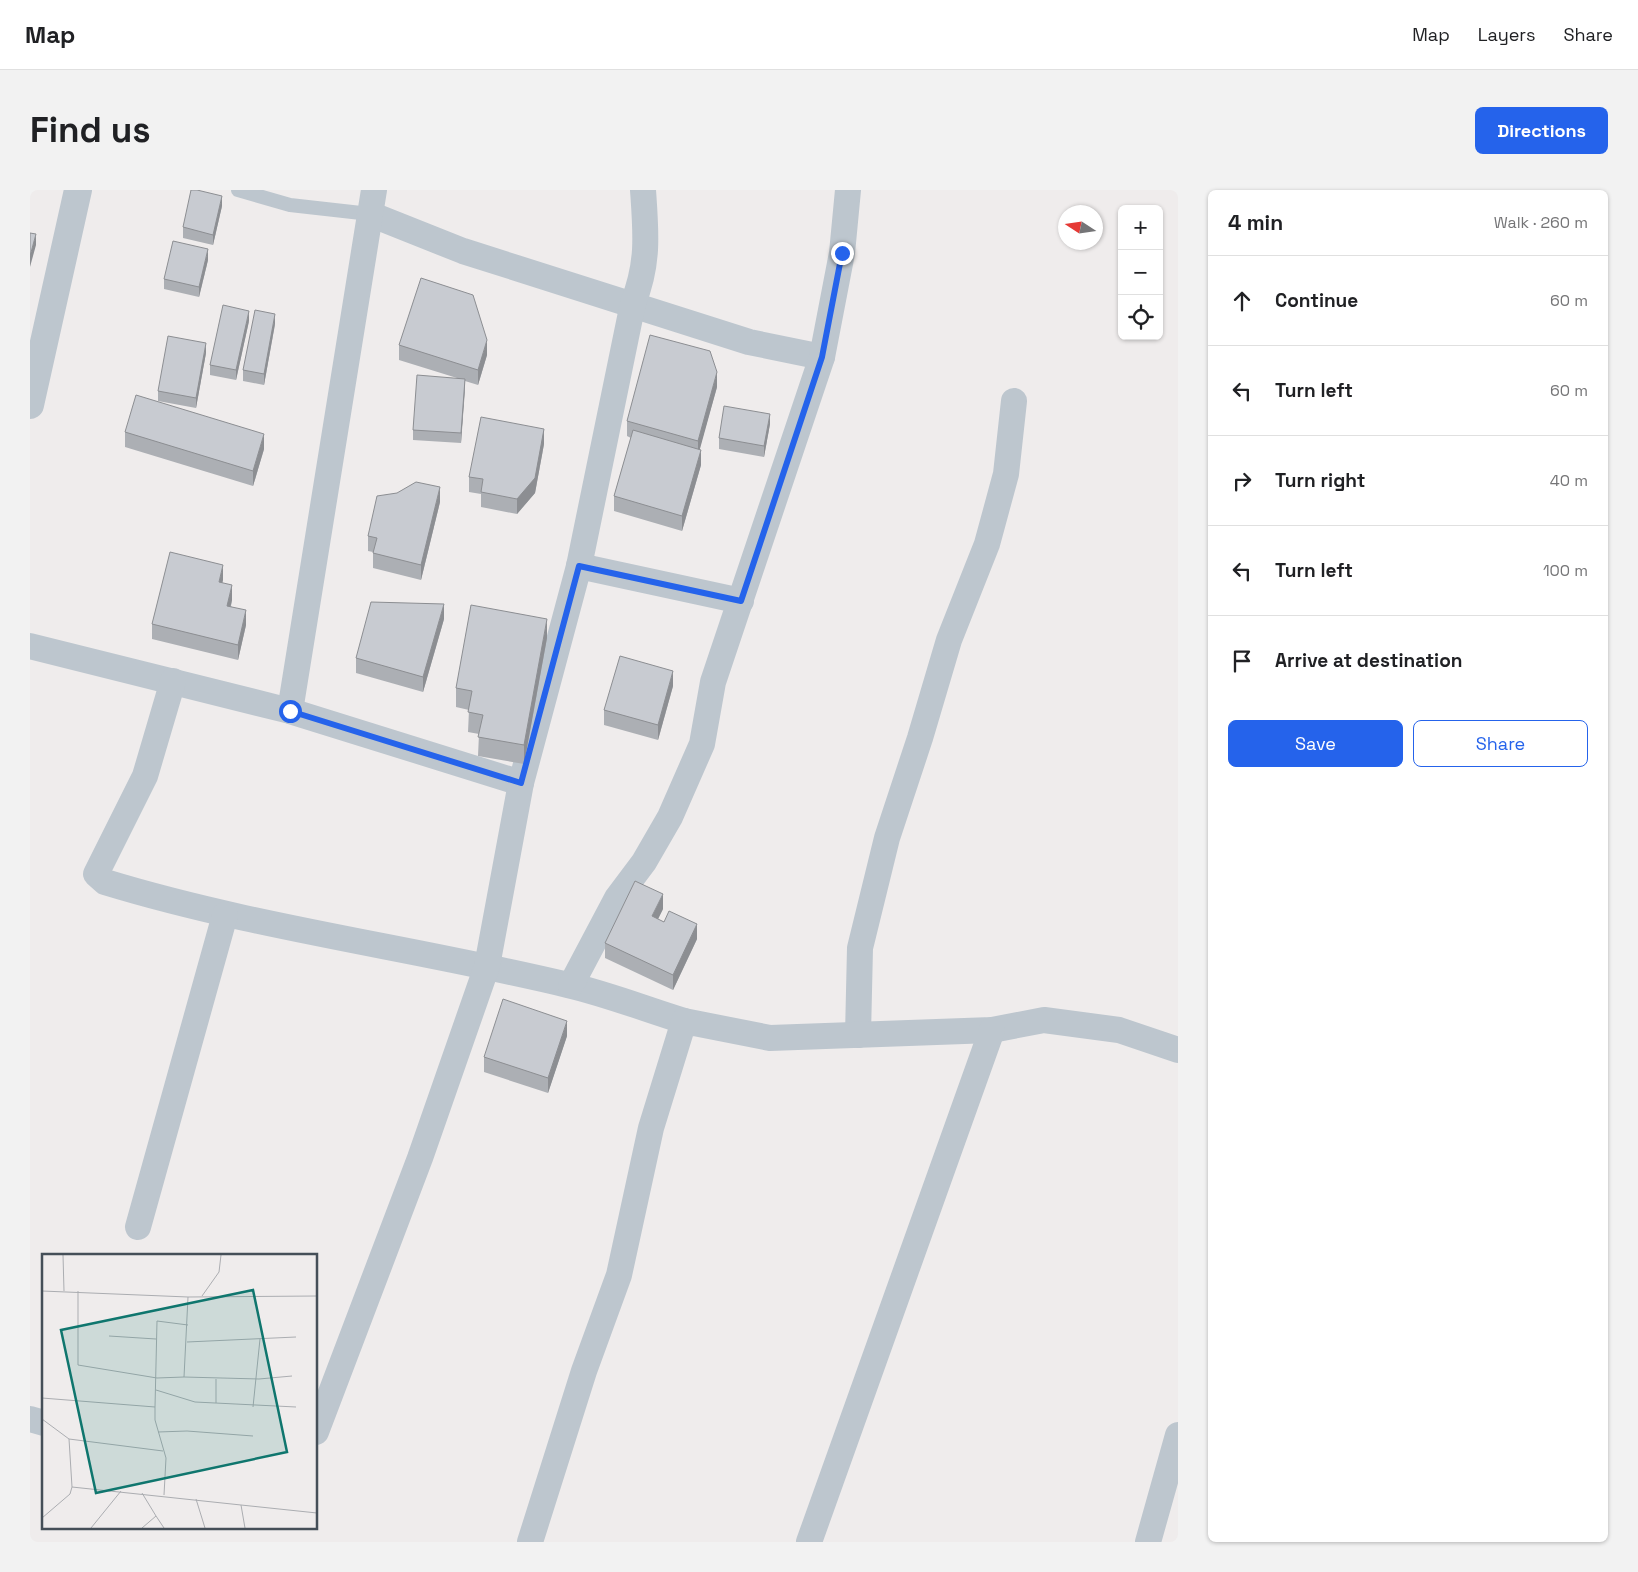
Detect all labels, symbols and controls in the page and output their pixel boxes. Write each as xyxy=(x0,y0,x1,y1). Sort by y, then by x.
text: Map xyxy=(25,19,75,50)
text: Map xyxy=(1412,23,1450,46)
text: Layers xyxy=(1478,23,1535,46)
text: Share xyxy=(1563,23,1613,46)
button: Directions xyxy=(1475,107,1608,154)
text: Find us xyxy=(30,108,151,152)
north arrow xyxy=(1058,205,1103,250)
map controls xyxy=(1118,205,1163,340)
button: + xyxy=(1118,205,1163,250)
text: 4 min xyxy=(1228,209,1283,236)
text: Walk · 260 m xyxy=(1494,212,1588,233)
route end xyxy=(831,242,854,265)
button: − xyxy=(1118,250,1163,295)
icon: ahead xyxy=(1228,287,1256,315)
text: Continue xyxy=(1275,288,1358,313)
text: 60 m xyxy=(1550,290,1588,311)
button: locate xyxy=(1118,295,1163,340)
icon: left xyxy=(1228,377,1256,405)
text: Turn left xyxy=(1275,378,1353,403)
text: 60 m xyxy=(1550,380,1588,401)
icon: right xyxy=(1228,467,1256,495)
text: Turn right xyxy=(1275,468,1365,493)
text: 40 m xyxy=(1550,470,1588,491)
icon: left xyxy=(1228,557,1256,585)
text: Turn left xyxy=(1275,558,1353,583)
text: 100 m xyxy=(1543,560,1588,581)
icon: arrive xyxy=(1228,647,1256,675)
text: Arrive at destination xyxy=(1275,648,1463,673)
route start xyxy=(279,700,302,723)
button: Save xyxy=(1228,720,1403,767)
button: Share xyxy=(1413,720,1588,767)
inset map xyxy=(42,1254,318,1530)

